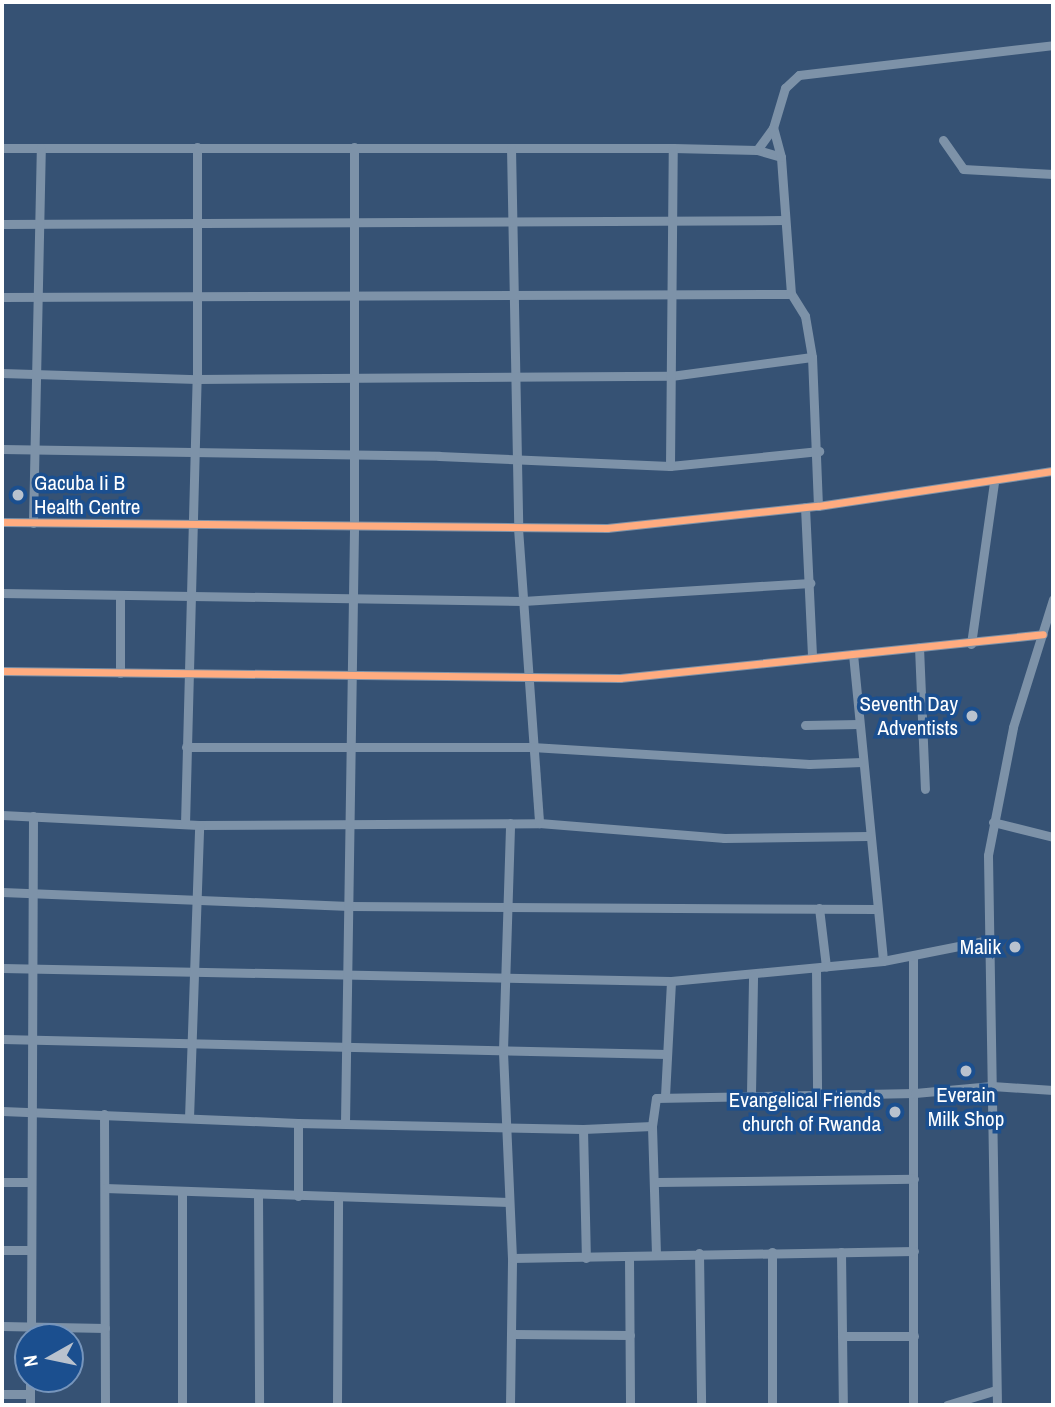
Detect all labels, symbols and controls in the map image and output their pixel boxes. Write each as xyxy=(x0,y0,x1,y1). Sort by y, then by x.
place label: Gacuba Ii B Health Centre xyxy=(34,470,140,520)
marker: Gacuba Ii B Health Centre xyxy=(8,485,28,505)
place label: Seventh Day Adventists xyxy=(859,691,958,741)
marker: Seventh Day Adventists xyxy=(964,708,980,724)
place label: Malik xyxy=(960,934,1001,960)
marker: Malik xyxy=(1007,939,1023,955)
marker: Everain Milk Shop xyxy=(958,1063,974,1079)
place label: Everain Milk Shop xyxy=(928,1082,1004,1132)
place label: Evangelical Friends church of Rwanda xyxy=(729,1087,881,1137)
marker: Evangelical Friends church of Rwanda xyxy=(887,1104,903,1120)
north arrow xyxy=(14,1323,84,1393)
text: N xyxy=(17,1353,44,1369)

